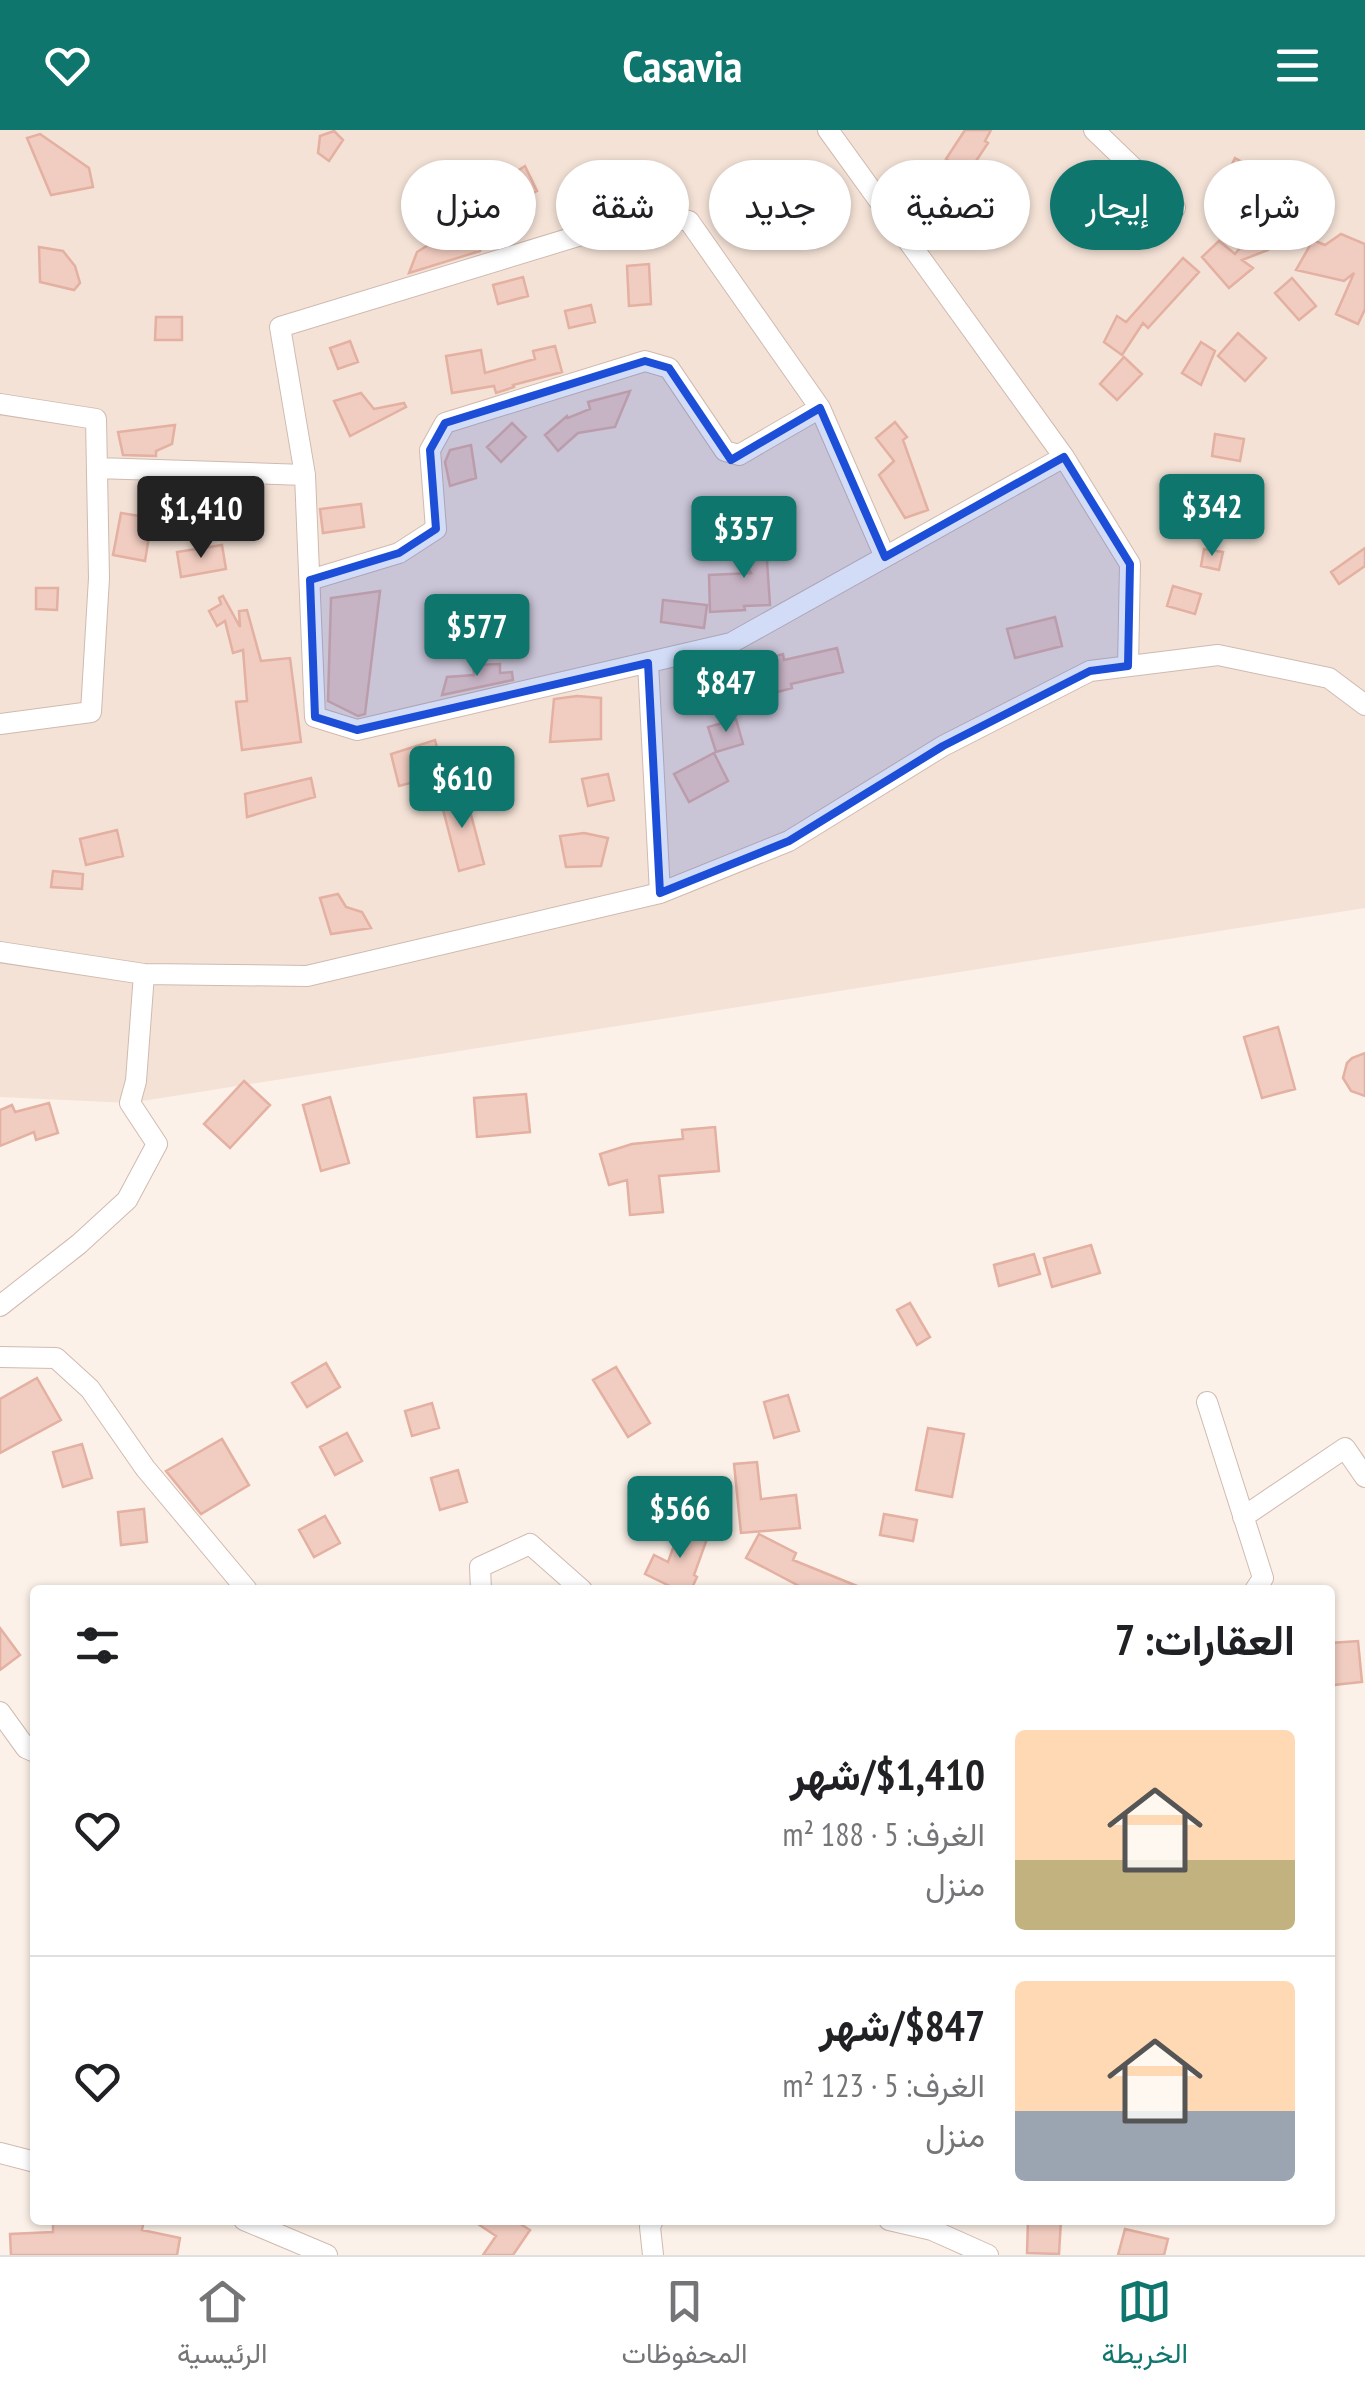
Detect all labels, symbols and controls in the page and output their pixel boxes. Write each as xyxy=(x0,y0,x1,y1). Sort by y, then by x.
text: Casavia xyxy=(623,36,742,94)
icon: heart xyxy=(40,38,95,93)
icon: menu xyxy=(1270,38,1325,93)
chip: منزل xyxy=(401,160,536,250)
chip: شقة xyxy=(556,160,689,250)
chip: جديد xyxy=(709,160,851,250)
chip: تصفية xyxy=(871,160,1030,250)
chip: إيجار xyxy=(1050,160,1184,250)
chip: شراء xyxy=(1204,160,1335,250)
pin: $342 xyxy=(1153,474,1271,559)
pin: $1,410 xyxy=(120,476,282,561)
text: $342 xyxy=(1181,485,1243,527)
text: $1,410 xyxy=(159,487,243,529)
pin: $357 xyxy=(685,496,803,581)
text: $357 xyxy=(713,507,775,549)
pin: $577 xyxy=(418,594,536,679)
text: $577 xyxy=(446,605,508,647)
pin: $847 xyxy=(667,650,785,735)
text: $847 xyxy=(695,661,757,703)
pin: $610 xyxy=(403,746,521,831)
text: $610 xyxy=(431,757,493,799)
pin: $566 xyxy=(621,1476,739,1561)
text: $566 xyxy=(649,1487,711,1529)
text: العقارات: 7 xyxy=(1115,1612,1295,1667)
icon: filters xyxy=(70,1618,125,1673)
text: $1,410/شهر xyxy=(790,1747,985,1802)
icon: home xyxy=(1095,1770,1215,1890)
icon: heart xyxy=(70,1803,125,1858)
text: الغرف: 5 · 188 m² xyxy=(783,1813,985,1855)
text: منزل xyxy=(925,1863,985,1905)
text: $847/شهر xyxy=(819,1998,985,2053)
icon: home xyxy=(1095,2021,1215,2141)
icon: heart xyxy=(70,2054,125,2109)
text: الغرف: 5 · 123 m² xyxy=(783,2064,985,2106)
text: منزل xyxy=(925,2114,985,2156)
tab: الرئيسية xyxy=(177,2274,267,2378)
tab: المحفوظات xyxy=(621,2274,748,2378)
tab: الخريطة xyxy=(1101,2274,1188,2378)

